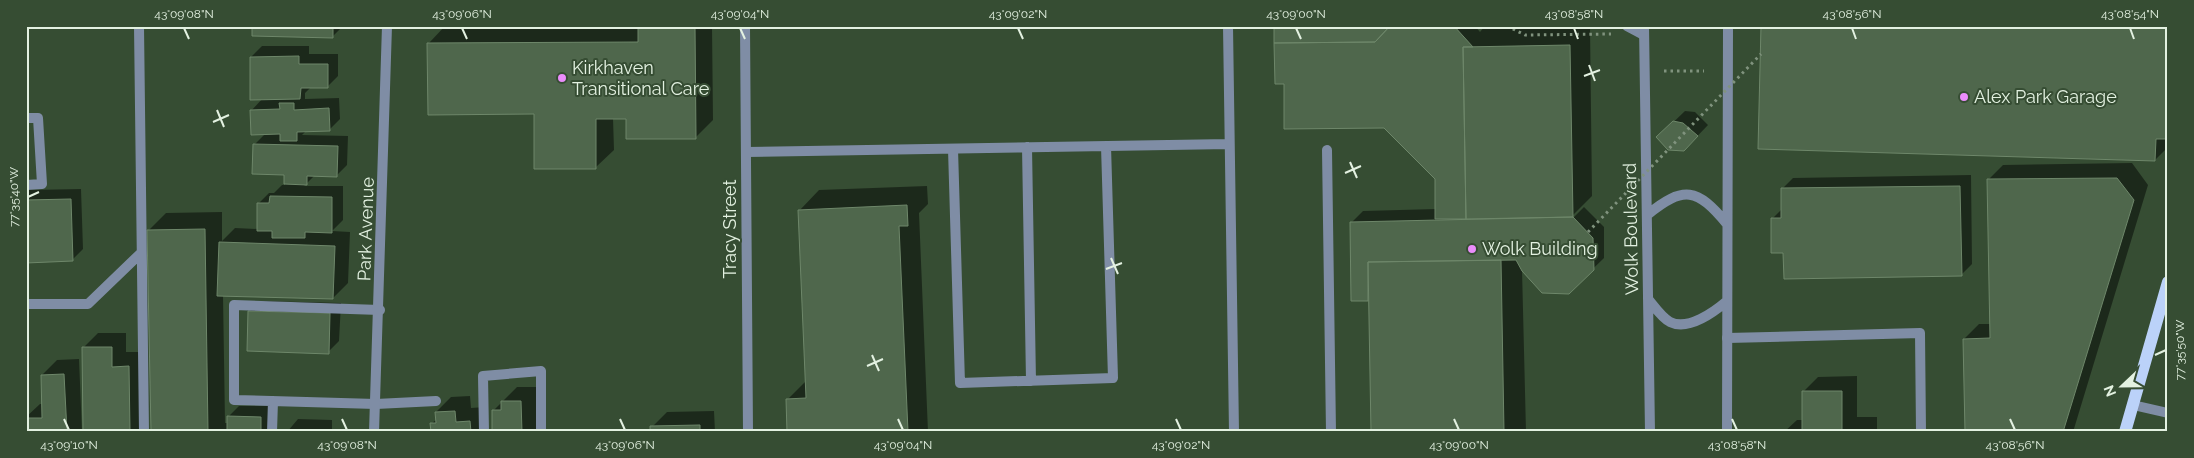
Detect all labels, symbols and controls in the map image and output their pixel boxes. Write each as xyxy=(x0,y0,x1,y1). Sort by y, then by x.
text: 43°09'08"N xyxy=(154,7,214,21)
text: 43°09'06"N xyxy=(432,7,492,21)
text: 43°09'04"N xyxy=(711,7,769,21)
text: 43°09'02"N xyxy=(989,7,1047,21)
text: 43°09'00"N xyxy=(1266,7,1326,21)
text: 43°08'58"N xyxy=(1545,7,1603,21)
text: 43°08'56"N xyxy=(1823,7,1881,21)
text: 43°08'54"N xyxy=(2101,7,2159,21)
place label: Kirkhaven Transitional Care xyxy=(572,57,710,99)
marker: Kirkhaven Transitional Care xyxy=(556,72,568,84)
place label: Alex Park Garage xyxy=(1974,86,2117,107)
marker: Alex Park Garage xyxy=(1958,91,1970,103)
street label: Wolk Boulevard xyxy=(1619,163,1642,295)
text: 77°35'40"W xyxy=(7,166,21,227)
street label: Park Avenue xyxy=(353,176,378,281)
street label: Tracy Street xyxy=(719,180,740,278)
place label: Wolk Building xyxy=(1482,238,1598,259)
marker: Wolk Building xyxy=(1466,243,1478,255)
text: 77°35'50"W xyxy=(2173,319,2187,380)
north arrow xyxy=(2096,360,2146,410)
text: N xyxy=(2101,383,2119,399)
text: 43°09'10"N xyxy=(40,438,98,452)
text: 43°09'08"N xyxy=(317,438,377,452)
text: 43°09'06"N xyxy=(595,438,655,452)
text: 43°09'04"N xyxy=(874,438,932,452)
text: 43°09'02"N xyxy=(1152,438,1210,452)
text: 43°09'00"N xyxy=(1429,438,1489,452)
text: 43°08'58"N xyxy=(1708,438,1766,452)
text: 43°08'56"N xyxy=(1986,438,2044,452)

